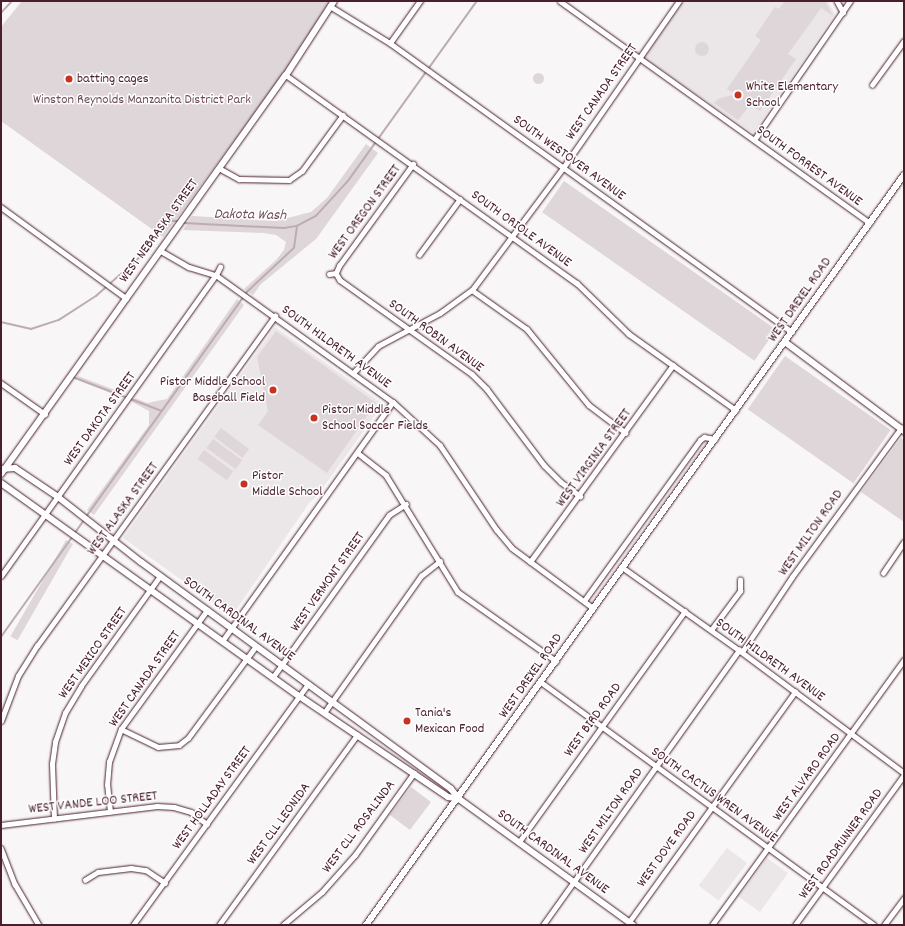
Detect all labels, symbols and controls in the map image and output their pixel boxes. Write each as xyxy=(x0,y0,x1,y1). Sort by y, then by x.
street label: WEST CANADA STREET xyxy=(563,41,641,143)
place label: batting cages xyxy=(77,71,149,87)
marker: batting cages xyxy=(64,74,74,84)
place label: White Elementary School xyxy=(746,79,838,112)
marker: White Elementary School xyxy=(733,90,743,100)
park label: Winston Reynolds Manzanita District Park xyxy=(33,92,251,108)
street label: SOUTH WESTOVER AVENUE xyxy=(509,112,629,204)
street label: SOUTH FORREST AVENUE xyxy=(753,122,865,210)
street label: WEST OREGON STREET xyxy=(325,161,405,263)
street label: WEST NEBRASKA STREET xyxy=(116,176,202,286)
street label: SOUTH ORIOLE AVENUE xyxy=(467,187,575,271)
water label: Dakota Wash xyxy=(214,206,286,226)
street label: WEST DREXEL ROAD xyxy=(765,254,835,346)
street label: SOUTH ROBIN AVENUE xyxy=(385,296,487,376)
street label: SOUTH HILDRETH AVENUE xyxy=(278,302,394,392)
street label: WEST DAKOTA STREET xyxy=(60,369,140,469)
place label: Pistor Middle School Baseball Field xyxy=(160,374,265,406)
marker: Pistor Middle School Baseball Field xyxy=(268,385,278,395)
place label: Pistor Middle School Soccer Fields xyxy=(322,402,428,434)
street label: WEST VIRGINIA STREET xyxy=(553,405,635,511)
marker: Pistor Middle School Soccer Fields xyxy=(309,413,319,423)
street label: WEST ALASKA STREET xyxy=(84,459,162,559)
place label: Pistor Middle School xyxy=(252,468,323,500)
marker: Pistor Middle School xyxy=(239,479,249,489)
street label: WEST MILTON ROAD xyxy=(775,487,847,579)
street label: WEST VERMONT STREET xyxy=(287,529,369,635)
street label: SOUTH CARDINAL AVENUE xyxy=(180,573,298,665)
street label: WEST MEXICO STREET xyxy=(55,604,131,702)
street label: SOUTH HILDRETH AVENUE xyxy=(712,615,828,705)
street label: WEST CANADA STREET xyxy=(106,628,184,730)
street label: WEST DREXEL ROAD xyxy=(496,630,566,722)
street label: WEST BIRD ROAD xyxy=(561,680,625,760)
place label: Tania's Mexican Food xyxy=(415,705,484,738)
marker: Tania's Mexican Food xyxy=(402,716,412,726)
street label: WEST ALVARO ROAD xyxy=(769,730,845,824)
street label: WEST HOLLADAY STREET xyxy=(169,743,255,853)
street label: SOUTH CACTUS WREN AVENUE xyxy=(647,743,781,847)
street label: WEST MILTON ROAD xyxy=(575,765,647,857)
street label: WEST CLL ROSALINDA xyxy=(319,777,399,877)
street label: WEST CLL LEONIDA xyxy=(244,780,314,868)
street label: WEST ROADRUNNER ROAD xyxy=(795,785,887,903)
street label: WEST VANDE LOO STREET xyxy=(28,788,158,818)
street label: SOUTH CARDINAL AVENUE xyxy=(494,806,612,898)
street label: WEST DOVE ROAD xyxy=(634,807,700,891)

